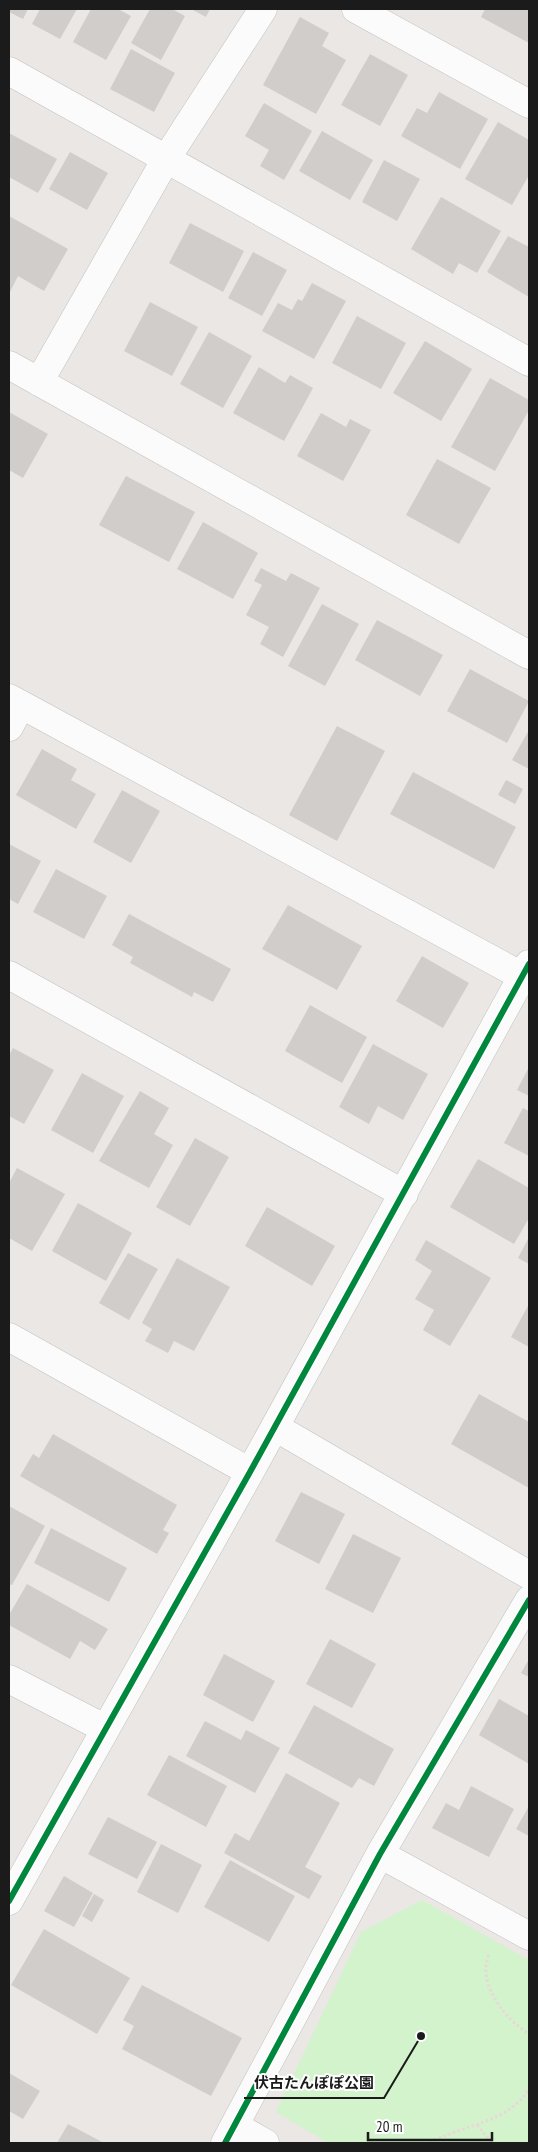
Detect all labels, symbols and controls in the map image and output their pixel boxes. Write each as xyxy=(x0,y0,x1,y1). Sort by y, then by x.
callout: 伏古たんぽぽ公園 xyxy=(244,2068,384,2098)
text: 伏古たんぽぽ公園 xyxy=(254,2073,374,2092)
scale bar xyxy=(368,2110,492,2142)
text: 20 m xyxy=(376,2117,402,2136)

